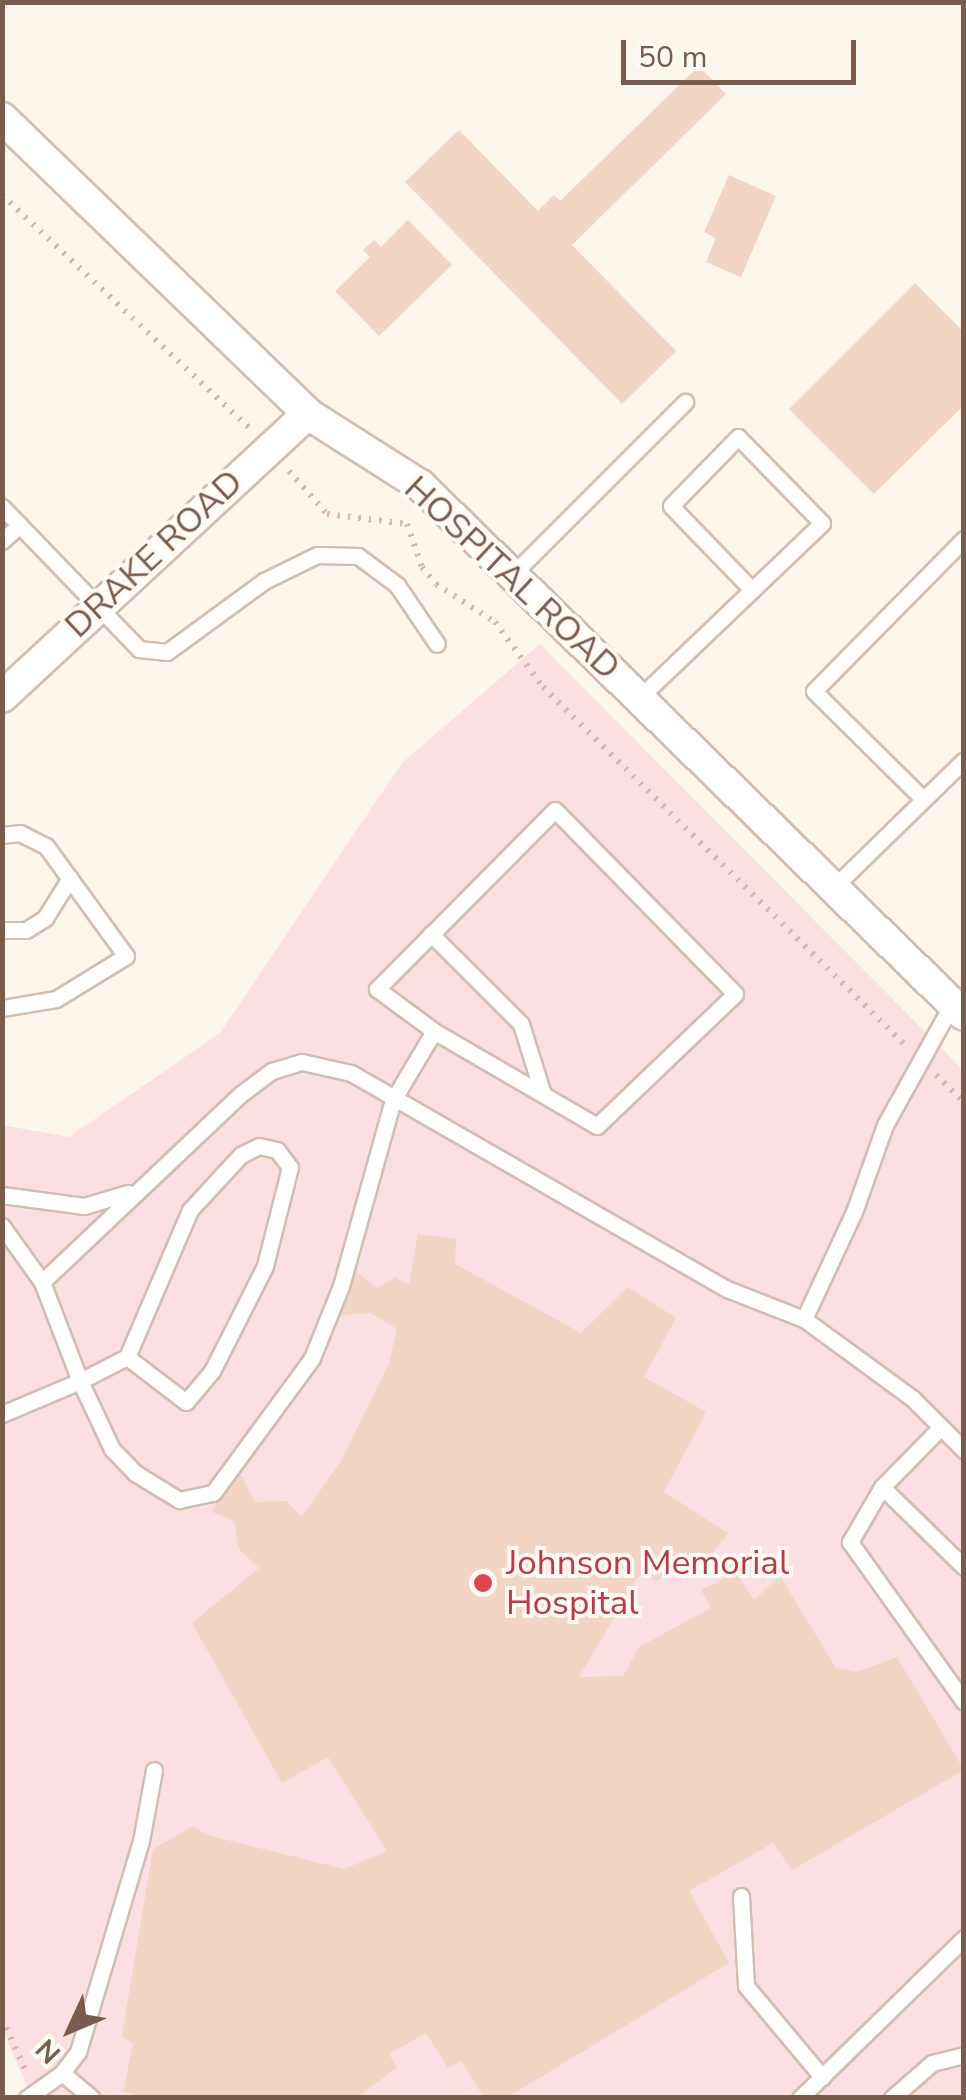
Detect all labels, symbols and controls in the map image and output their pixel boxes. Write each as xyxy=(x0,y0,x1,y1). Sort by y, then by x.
scale bar xyxy=(626,20,861,82)
text: 50 m xyxy=(638,37,707,78)
street label: DRAKE ROAD xyxy=(57,461,251,647)
street label: HOSPITAL ROAD xyxy=(396,467,628,689)
place label: Johnson Memorial Hospital xyxy=(506,1542,789,1624)
marker: Johnson Memorial Hospital xyxy=(470,1570,496,1596)
north arrow xyxy=(20,1980,120,2080)
text: N xyxy=(27,2030,69,2072)

